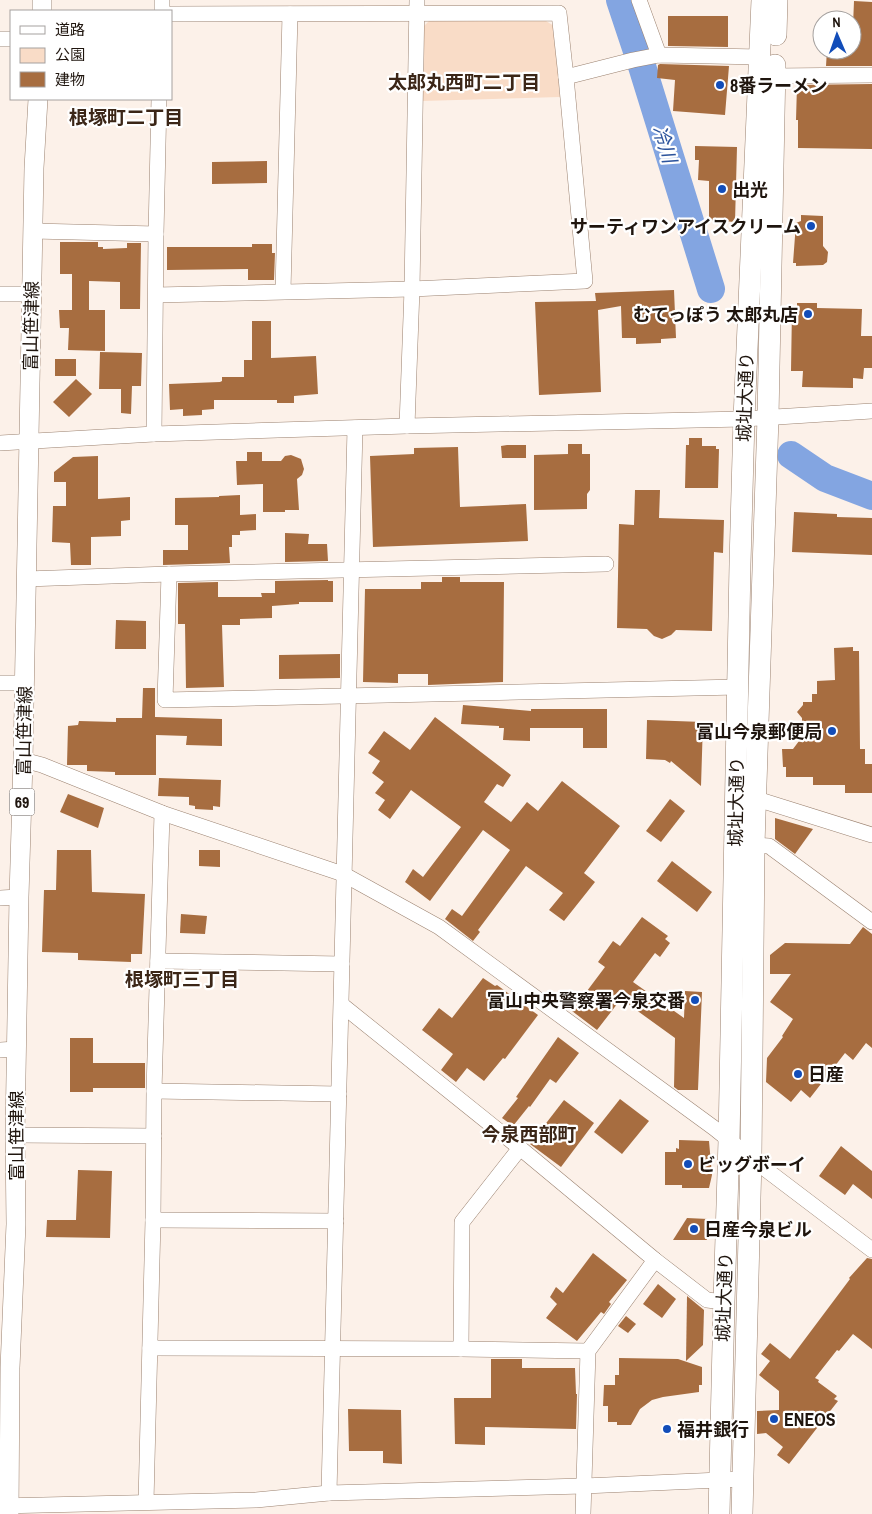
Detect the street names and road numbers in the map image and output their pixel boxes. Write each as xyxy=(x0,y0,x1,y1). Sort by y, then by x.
street label: 富山笹津線 xyxy=(18,281,44,371)
street label: 城址大通り xyxy=(731,352,759,442)
street label: 富山笹津線 xyxy=(11,686,37,776)
street label: 城址大通り xyxy=(723,757,749,847)
road number: 69 xyxy=(10,789,34,816)
street label: 富山笹津線 xyxy=(4,1091,29,1181)
street label: 城址大通り xyxy=(710,1252,738,1342)

